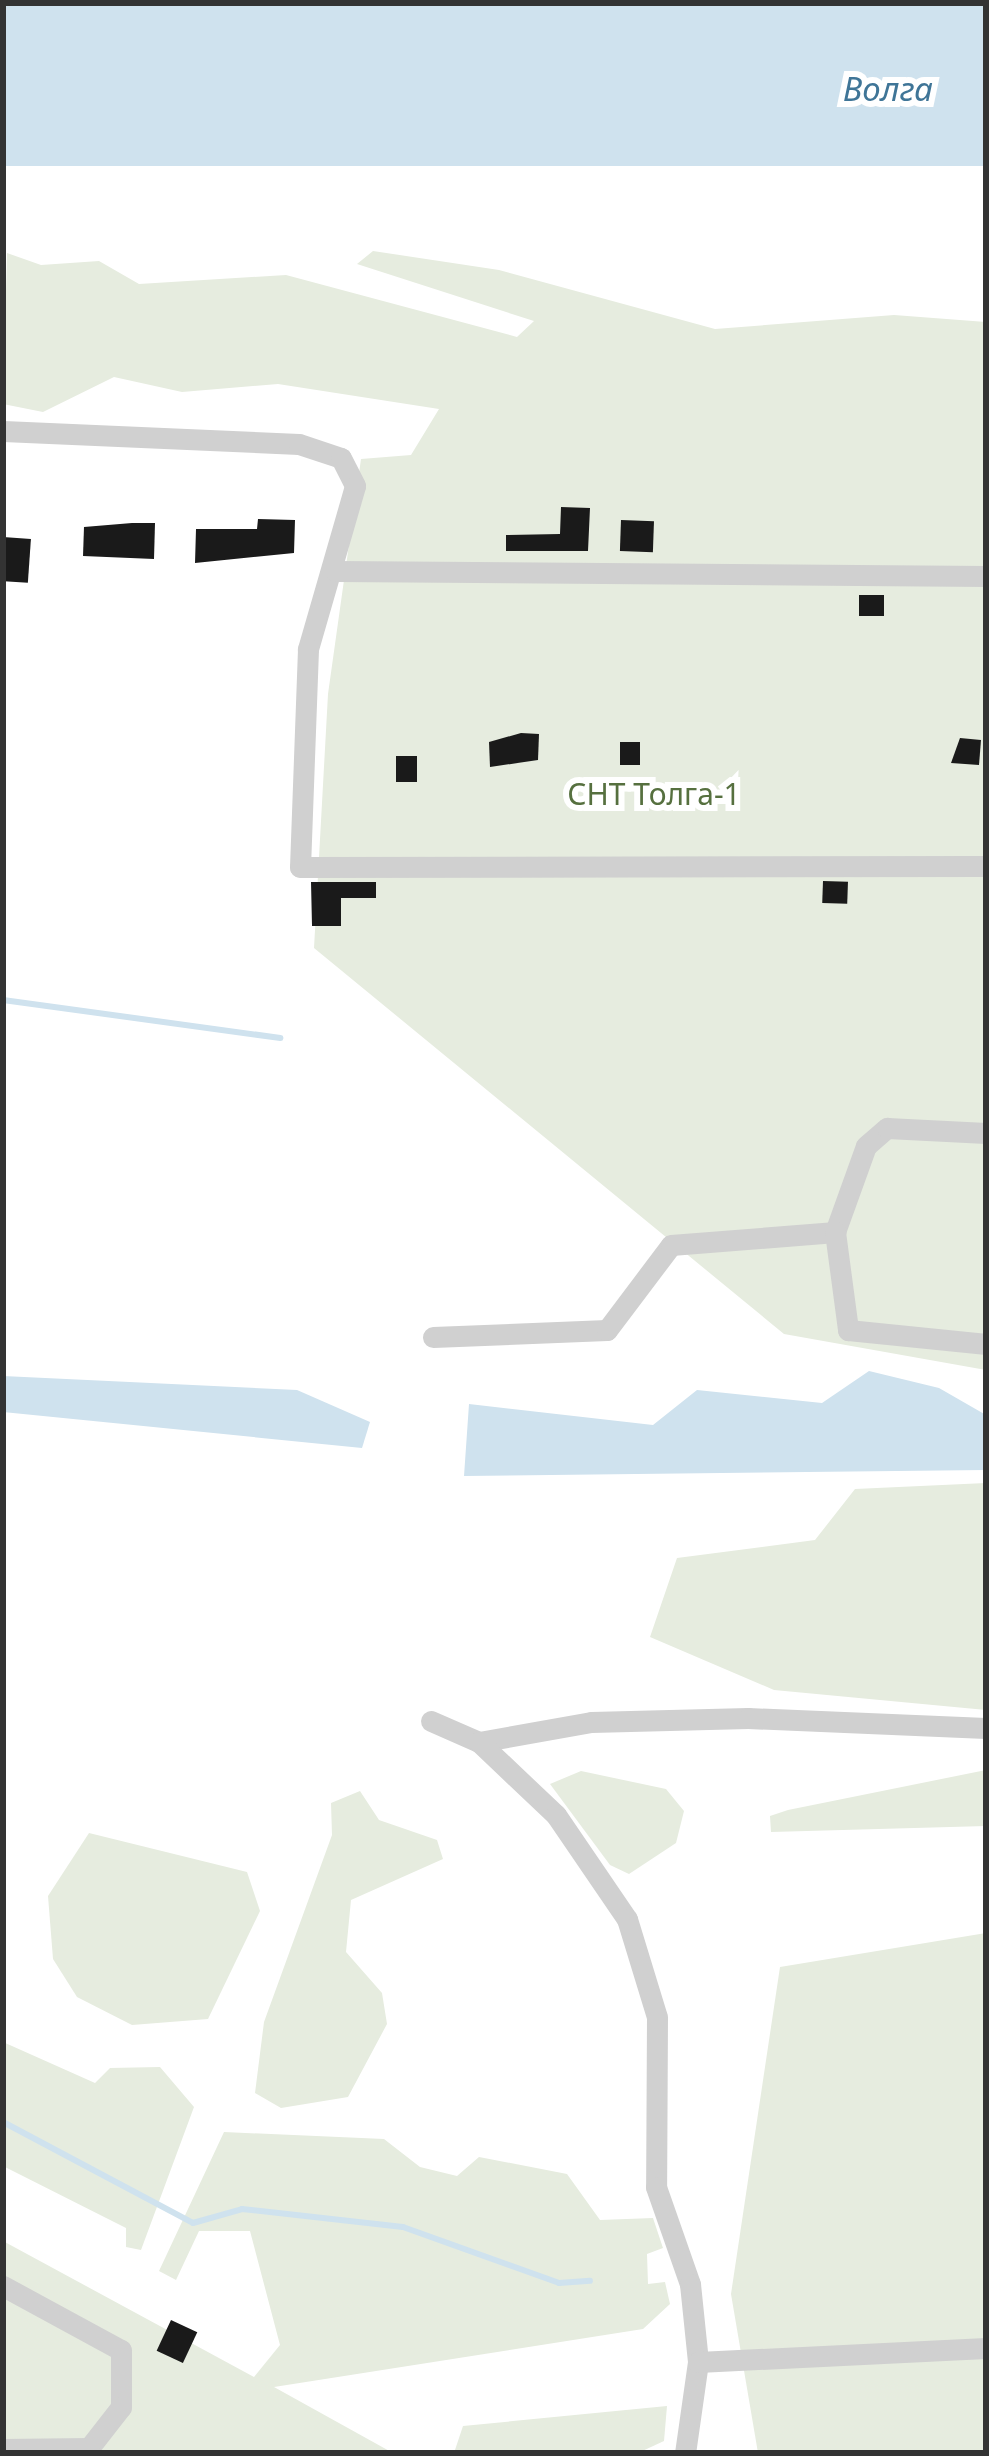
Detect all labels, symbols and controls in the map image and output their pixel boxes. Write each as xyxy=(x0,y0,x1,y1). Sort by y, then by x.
water label: Волга xyxy=(843,69,933,109)
park label: СНТ Толга-1 xyxy=(567,776,741,812)

